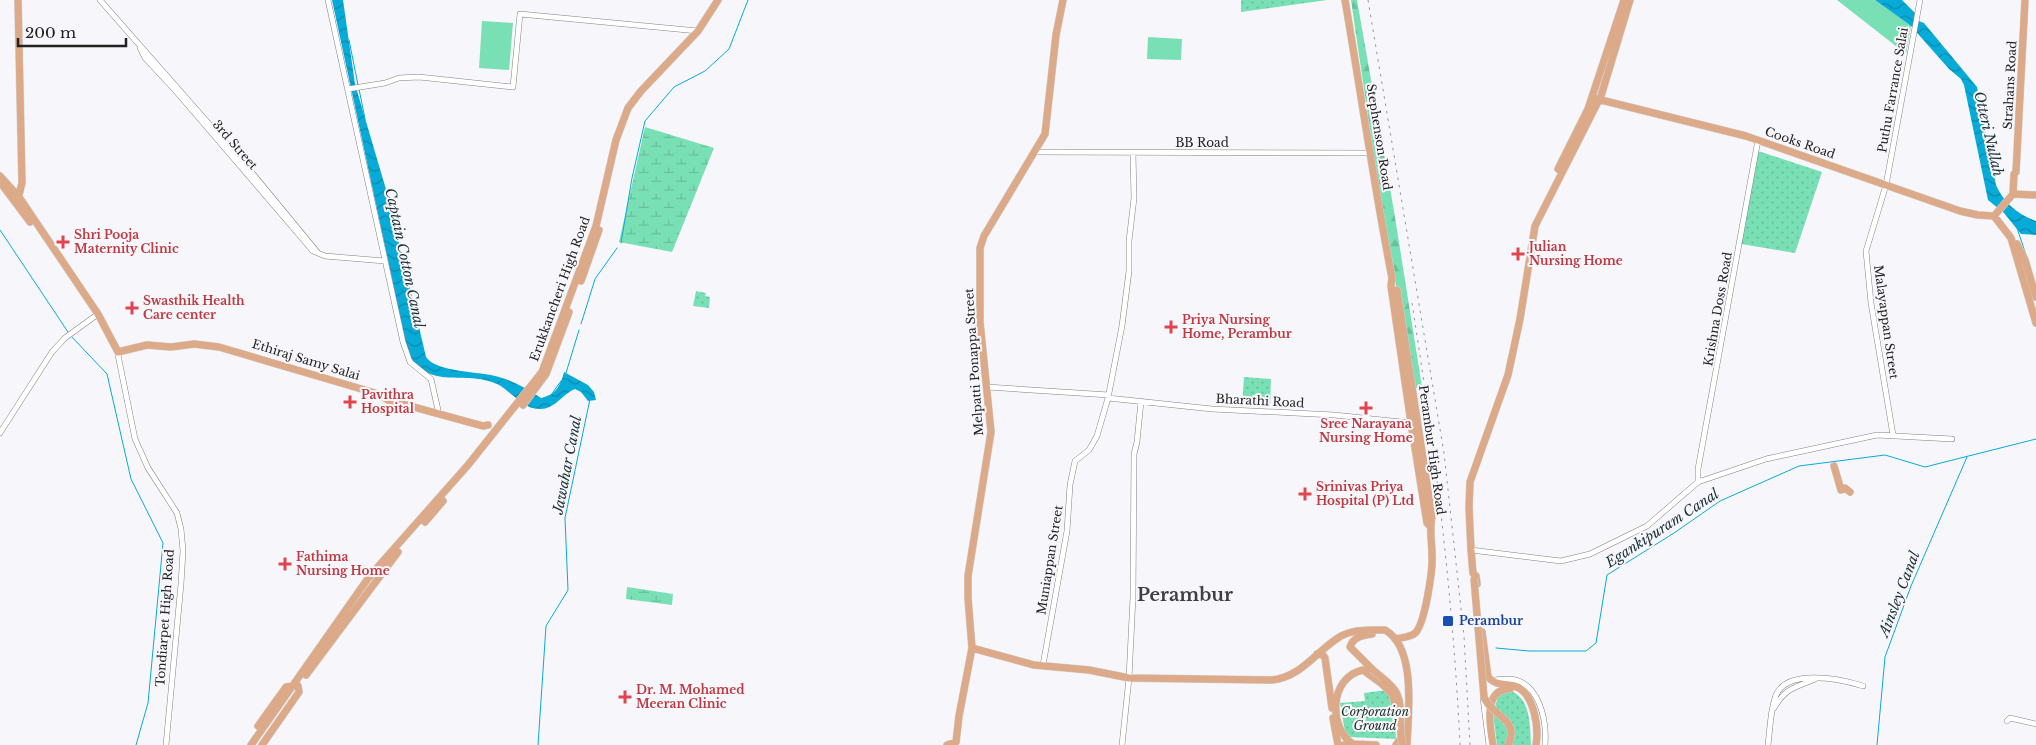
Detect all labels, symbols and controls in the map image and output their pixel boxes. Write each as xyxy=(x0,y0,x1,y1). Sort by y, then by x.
scale bar xyxy=(18,15,125,47)
text: 200 m xyxy=(25,23,76,42)
street label: Puthu Farrance Salai xyxy=(1874,26,1911,154)
street label: Strahans Road xyxy=(2000,40,2019,130)
street label: Stephenson Road xyxy=(1364,83,1395,191)
water label: Otteri Nullah xyxy=(1970,90,2008,178)
street label: 3rd Street xyxy=(210,117,261,173)
street label: Cooks Road xyxy=(1763,123,1837,162)
street label: BB Road xyxy=(1175,135,1229,150)
water label: Captain Cotton Canal xyxy=(381,186,429,330)
street label: Erukkancheri High Road xyxy=(526,214,593,363)
place label: Shri Pooja Maternity Clinic xyxy=(74,227,179,256)
marker: Shri Pooja Maternity Clinic xyxy=(56,235,70,249)
place label: Julian Nursing Home xyxy=(1526,239,1623,268)
marker: Julian Nursing Home xyxy=(1511,247,1525,261)
street label: Krishna Doss Road xyxy=(1700,251,1735,367)
street label: Malayappan Street xyxy=(1871,264,1902,380)
street label: Melpatti Ponappa Street xyxy=(961,287,986,436)
place label: Swasthik Health Care center xyxy=(143,293,245,322)
marker: Swasthik Health Care center xyxy=(125,301,139,315)
place label: Priya Nursing Home, Perambur xyxy=(1182,312,1292,341)
marker: Priya Nursing Home, Perambur xyxy=(1164,320,1178,334)
street label: Ethiraj Samy Salai xyxy=(250,336,362,383)
street label: Perambur High Road xyxy=(1416,384,1449,516)
place label: Pavithra Hospital xyxy=(361,387,415,416)
street label: Bharathi Road xyxy=(1215,391,1305,410)
marker: Pavithra Hospital xyxy=(343,395,357,409)
marker: Sree Narayana Nursing Home xyxy=(1359,401,1373,415)
water label: Jawahar Canal xyxy=(548,414,585,517)
place label: Sree Narayana Nursing Home xyxy=(1319,416,1413,445)
place label: Srinivas Priya Hospital (P) Ltd xyxy=(1316,479,1415,508)
water label: Egankipuram Canal xyxy=(1601,484,1723,572)
marker: Srinivas Priya Hospital (P) Ltd xyxy=(1298,487,1312,501)
street label: Muniappan Street xyxy=(1033,504,1066,616)
water label: Ainsley Canal xyxy=(1874,548,1924,641)
street label: Tondiarpet High Road xyxy=(152,549,177,687)
place label: Fathima Nursing Home xyxy=(296,549,390,578)
marker: Fathima Nursing Home xyxy=(278,557,292,571)
district label: Perambur xyxy=(1137,584,1233,606)
place label: Perambur xyxy=(1459,613,1523,628)
marker: Perambur xyxy=(1441,614,1455,628)
place label: Dr. M. Mohamed Meeran Clinic xyxy=(636,682,745,711)
marker: Dr. M. Mohamed Meeran Clinic xyxy=(618,690,632,704)
park label: Corporation Ground xyxy=(1341,704,1409,733)

